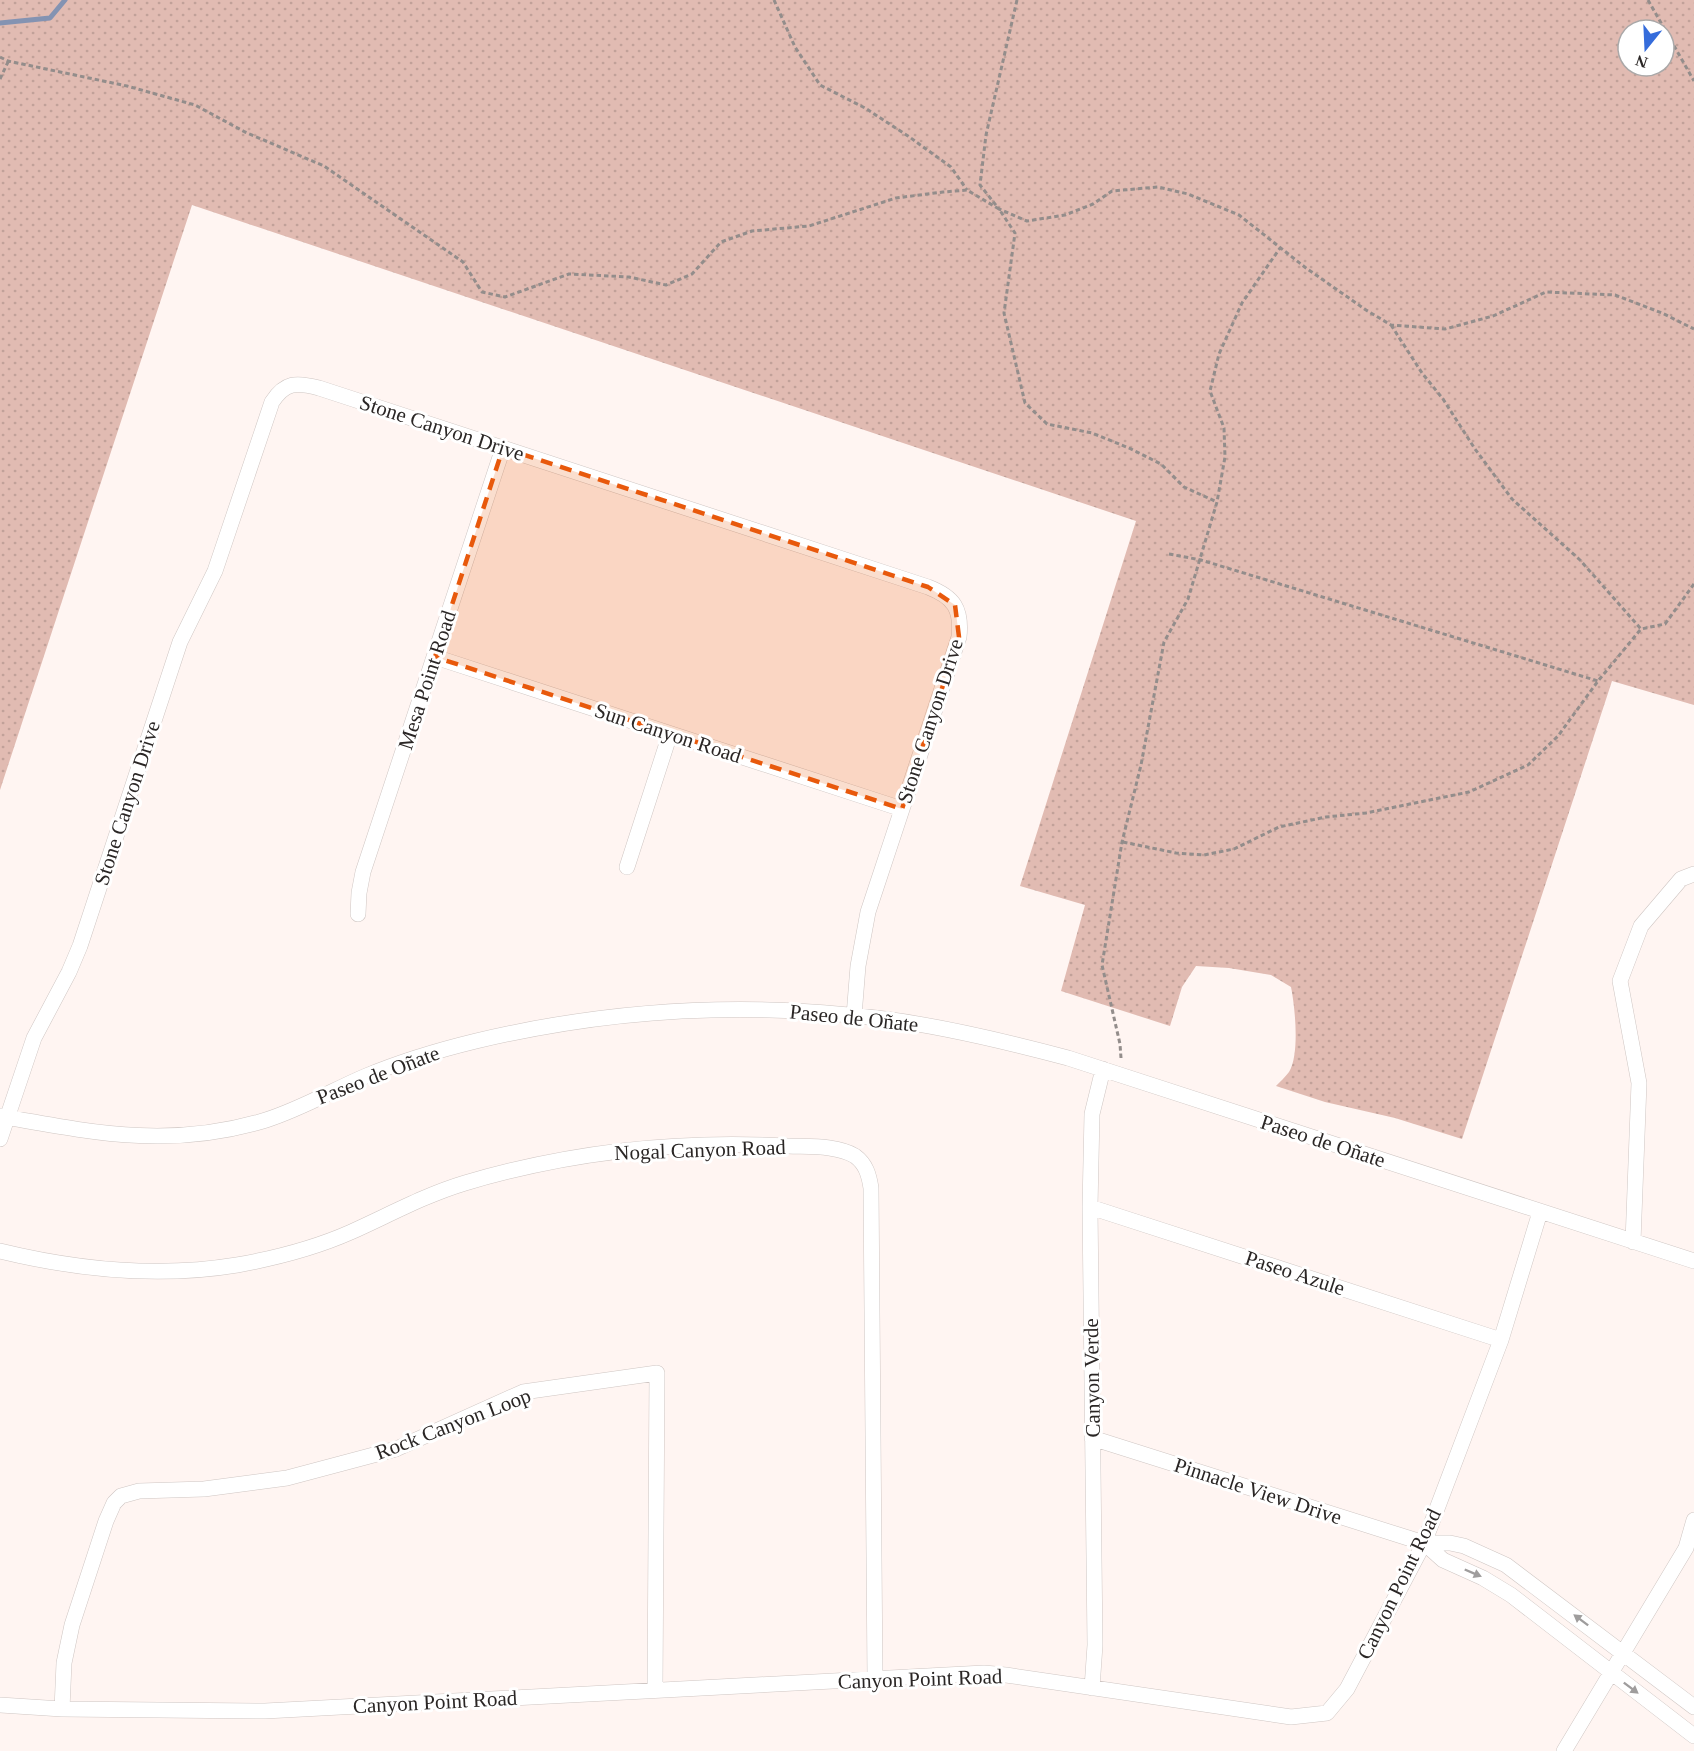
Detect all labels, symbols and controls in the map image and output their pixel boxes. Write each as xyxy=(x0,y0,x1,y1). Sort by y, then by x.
north arrow xyxy=(1616,18,1676,78)
text: N xyxy=(1633,52,1650,72)
street label: Stone Canyon Drive xyxy=(357,390,527,466)
street label: Mesa Point Road xyxy=(393,607,461,753)
street label: Stone Canyon Drive xyxy=(892,636,968,806)
street label: Sun Canyon Road xyxy=(592,698,745,768)
street label: Stone Canyon Drive xyxy=(89,718,165,888)
street label: Paseo de Oñate xyxy=(788,999,920,1037)
street label: Paseo de Oñate xyxy=(313,1041,443,1109)
street label: Paseo de Oñate xyxy=(1258,1110,1388,1172)
street label: Nogal Canyon Road xyxy=(614,1135,787,1165)
street label: Paseo Azule xyxy=(1242,1246,1348,1300)
street label: Canyon Verde xyxy=(1079,1318,1105,1438)
street label: Rock Canyon Loop xyxy=(372,1383,534,1465)
street label: Pinnacle View Drive xyxy=(1171,1453,1345,1529)
street label: Canyon Point Road xyxy=(1352,1504,1446,1663)
one-way arrow xyxy=(1465,1569,1482,1578)
one-way arrow xyxy=(1573,1614,1589,1626)
street label: Canyon Point Road xyxy=(837,1664,1003,1694)
one-way arrow xyxy=(1623,1681,1638,1693)
street label: Canyon Point Road xyxy=(352,1686,518,1718)

